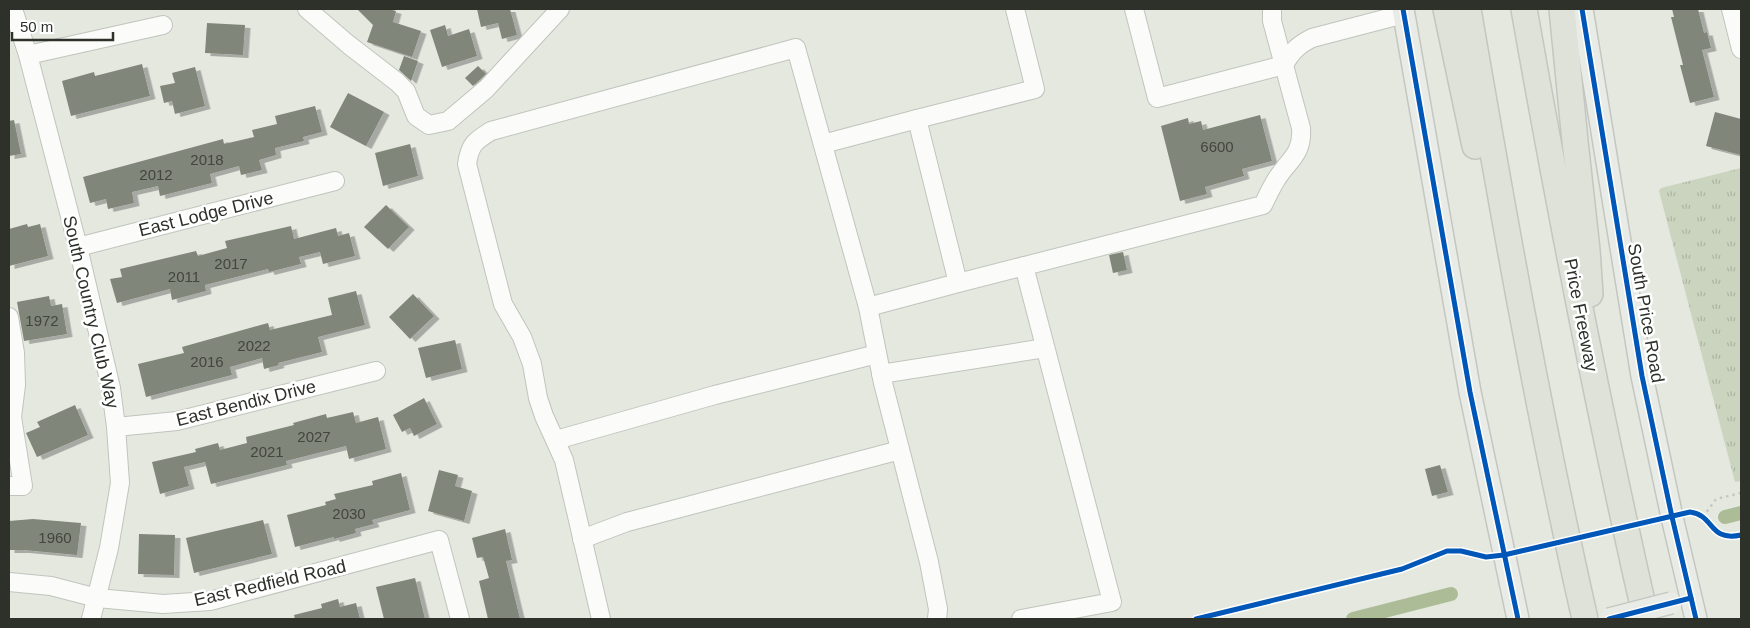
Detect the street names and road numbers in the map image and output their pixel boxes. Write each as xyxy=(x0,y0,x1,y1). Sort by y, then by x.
street label: East Lodge Drive xyxy=(137,188,275,240)
street label: South Country Club Way xyxy=(59,214,123,410)
street label: South Price Road xyxy=(1624,242,1668,384)
street label: Price Freeway xyxy=(1560,257,1602,373)
street label: East Bendix Drive xyxy=(174,376,318,430)
street label: East Redfield Road xyxy=(192,556,348,610)

